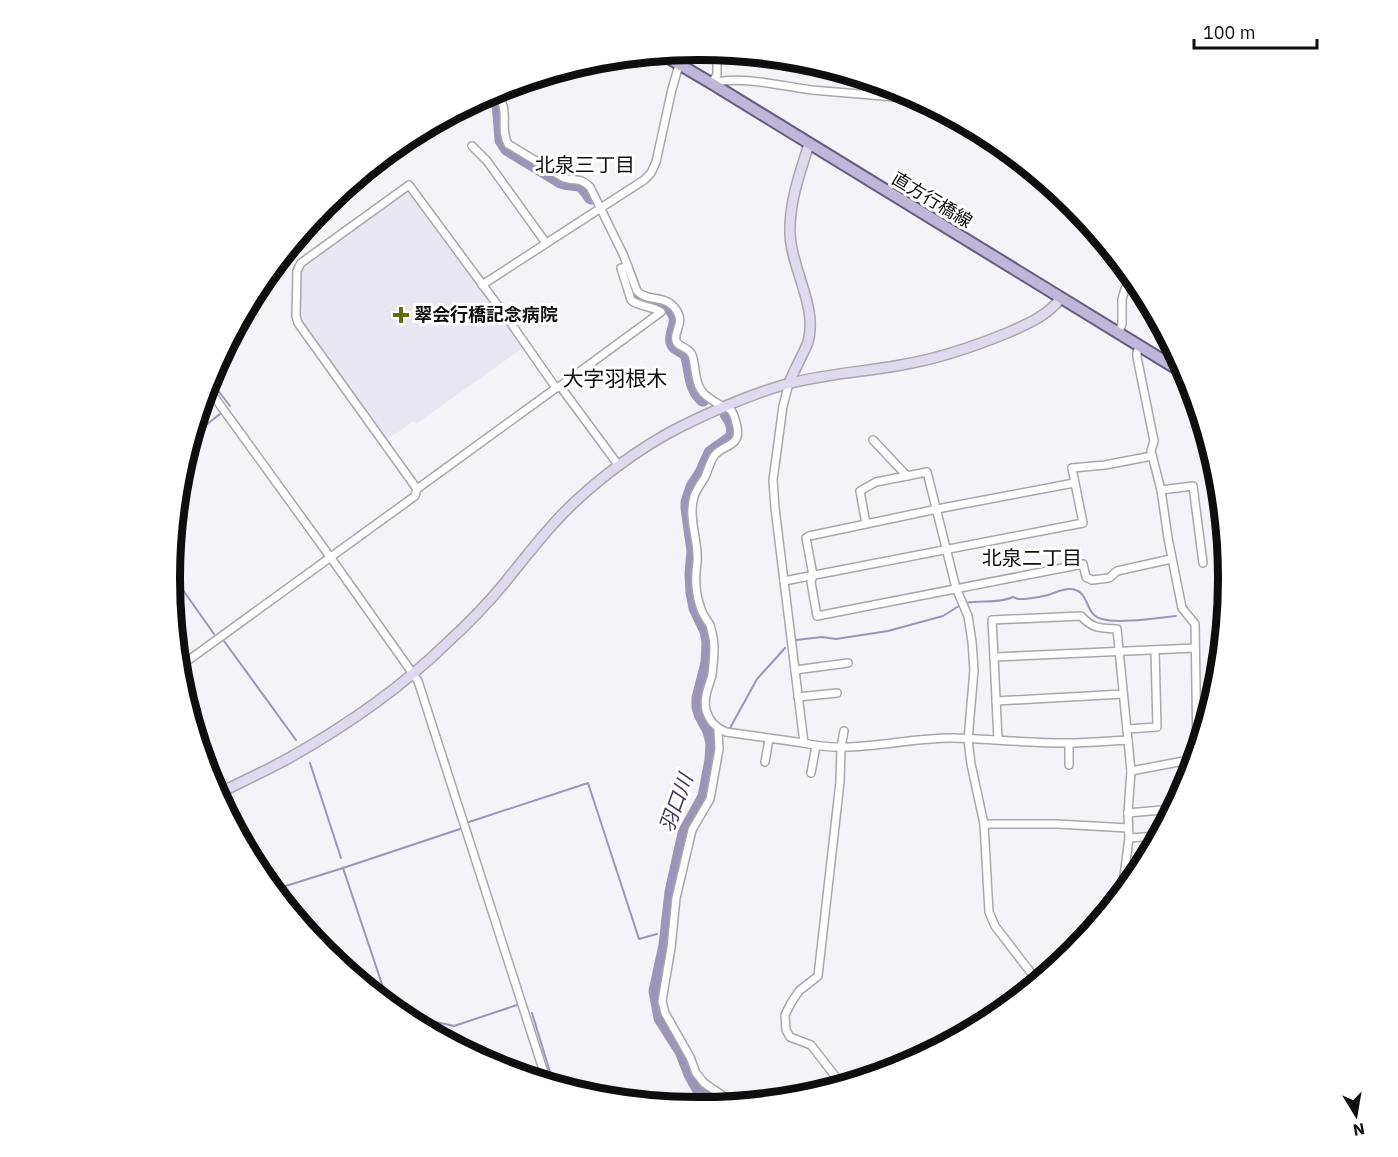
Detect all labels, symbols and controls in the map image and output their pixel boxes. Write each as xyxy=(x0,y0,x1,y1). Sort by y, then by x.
scale bar xyxy=(1194,12,1317,50)
text: 100 m xyxy=(1203,21,1255,44)
district label: 北泉三丁目 xyxy=(535,151,635,178)
street label: 直方行橋線 xyxy=(888,167,977,233)
place label: 翠会行橋記念病院 xyxy=(414,303,558,326)
marker: 翠会行橋記念病院 xyxy=(392,306,410,324)
district label: 大字羽根木 xyxy=(563,364,668,392)
district label: 北泉二丁目 xyxy=(982,544,1082,571)
water label: 羽口川 xyxy=(653,768,699,836)
north arrow xyxy=(1326,1085,1386,1145)
text: N xyxy=(1351,1119,1366,1141)

